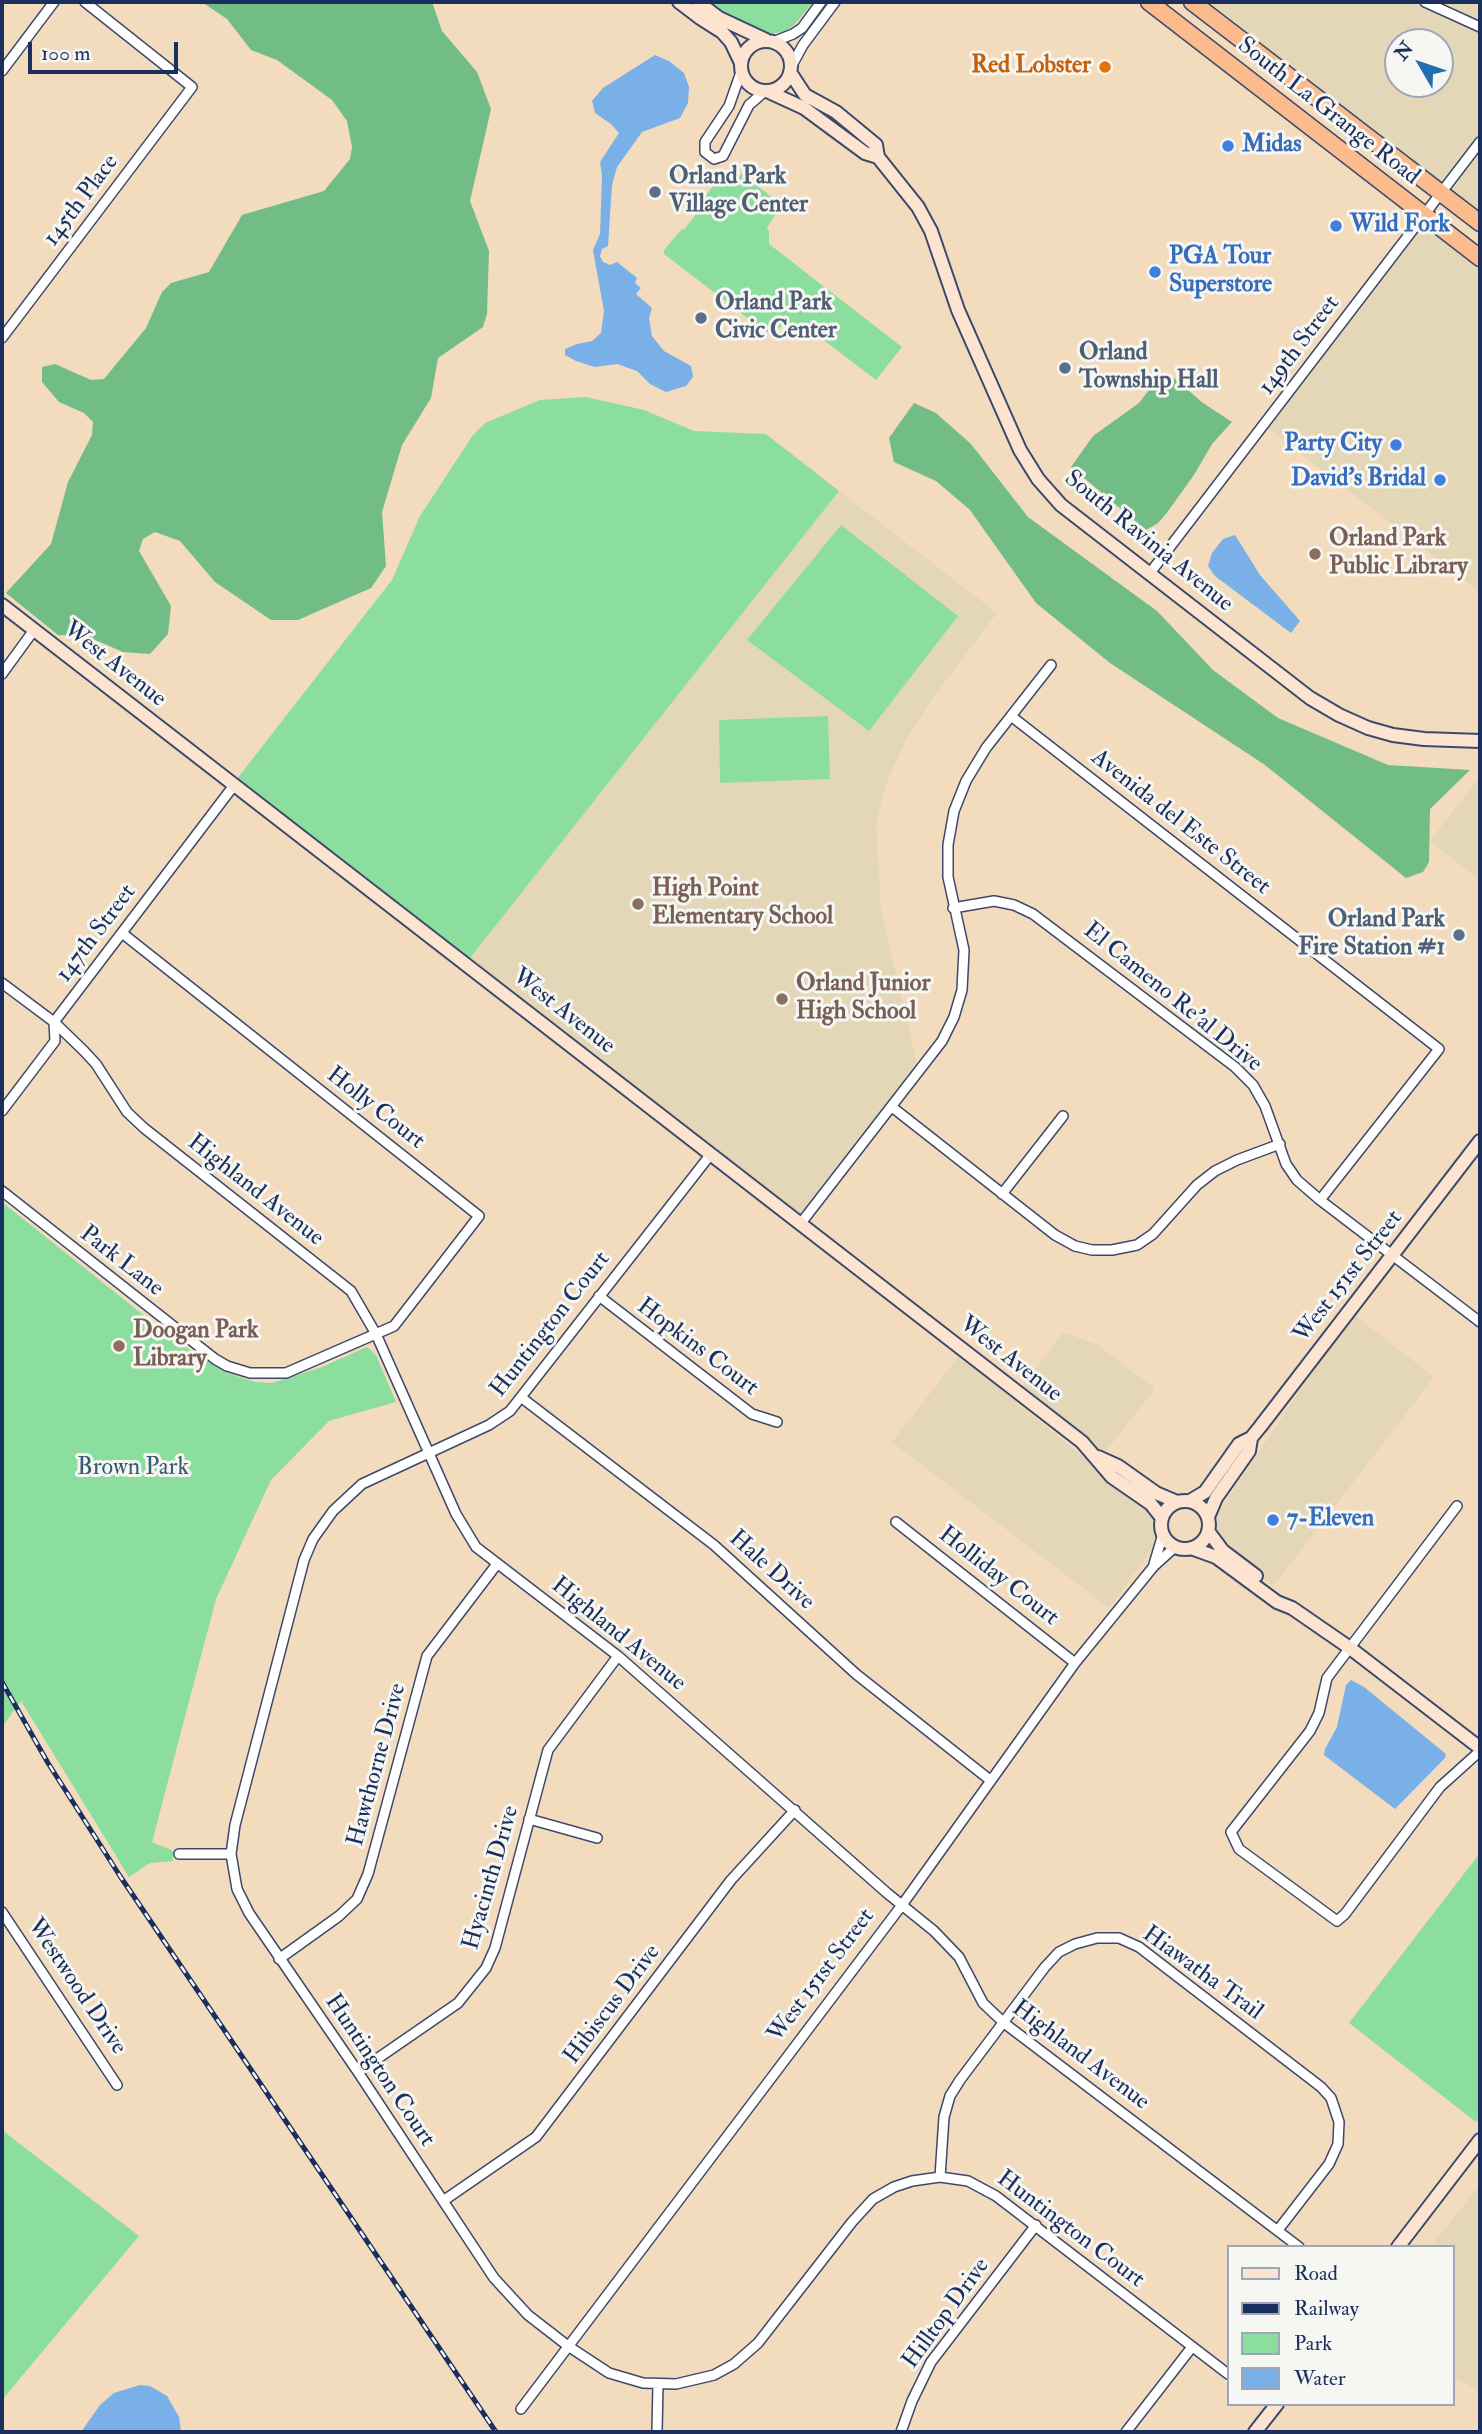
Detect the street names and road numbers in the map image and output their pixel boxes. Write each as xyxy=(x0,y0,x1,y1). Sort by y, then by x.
street label: South La Grange Road xyxy=(1231,32,1425,192)
street label: 145th Place xyxy=(38,150,126,252)
street label: 149th Street xyxy=(1253,291,1347,401)
street label: South Ravinia Avenue xyxy=(1058,465,1238,619)
street label: West Avenue xyxy=(57,616,171,714)
street label: Avenida del Este Street xyxy=(1085,744,1275,902)
street label: 147th Street xyxy=(51,879,143,989)
street label: El Cameno Re'al Drive xyxy=(1077,917,1267,1079)
street label: West Avenue xyxy=(506,963,620,1061)
street label: Holly Court xyxy=(320,1062,430,1156)
street label: Highland Avenue xyxy=(181,1129,329,1253)
street label: West 151st Street xyxy=(1288,1205,1410,1349)
street label: Park Lane xyxy=(73,1220,169,1304)
street label: Huntington Court xyxy=(485,1246,617,1404)
street label: Hopkins Court xyxy=(631,1293,763,1403)
street label: West Avenue xyxy=(953,1311,1067,1409)
street label: Holliday Court xyxy=(932,1521,1064,1633)
street label: Hale Drive xyxy=(722,1525,820,1617)
street label: Highland Avenue xyxy=(545,1572,691,1698)
street label: Hawthorne Drive xyxy=(342,1680,414,1850)
street label: Hyacinth Drive xyxy=(458,1803,526,1953)
street label: West 151st Street xyxy=(762,1903,882,2049)
street label: Westwood Drive xyxy=(20,1914,132,2060)
street label: Hiawatha Trail xyxy=(1136,1921,1268,2027)
street label: Hibiscus Drive xyxy=(559,1939,667,2071)
street label: Huntington Court xyxy=(317,1989,441,2153)
street label: Highland Avenue xyxy=(1005,1995,1155,2117)
street label: Huntington Court xyxy=(990,2165,1150,2295)
street label: Hilltop Drive xyxy=(897,2253,997,2375)

